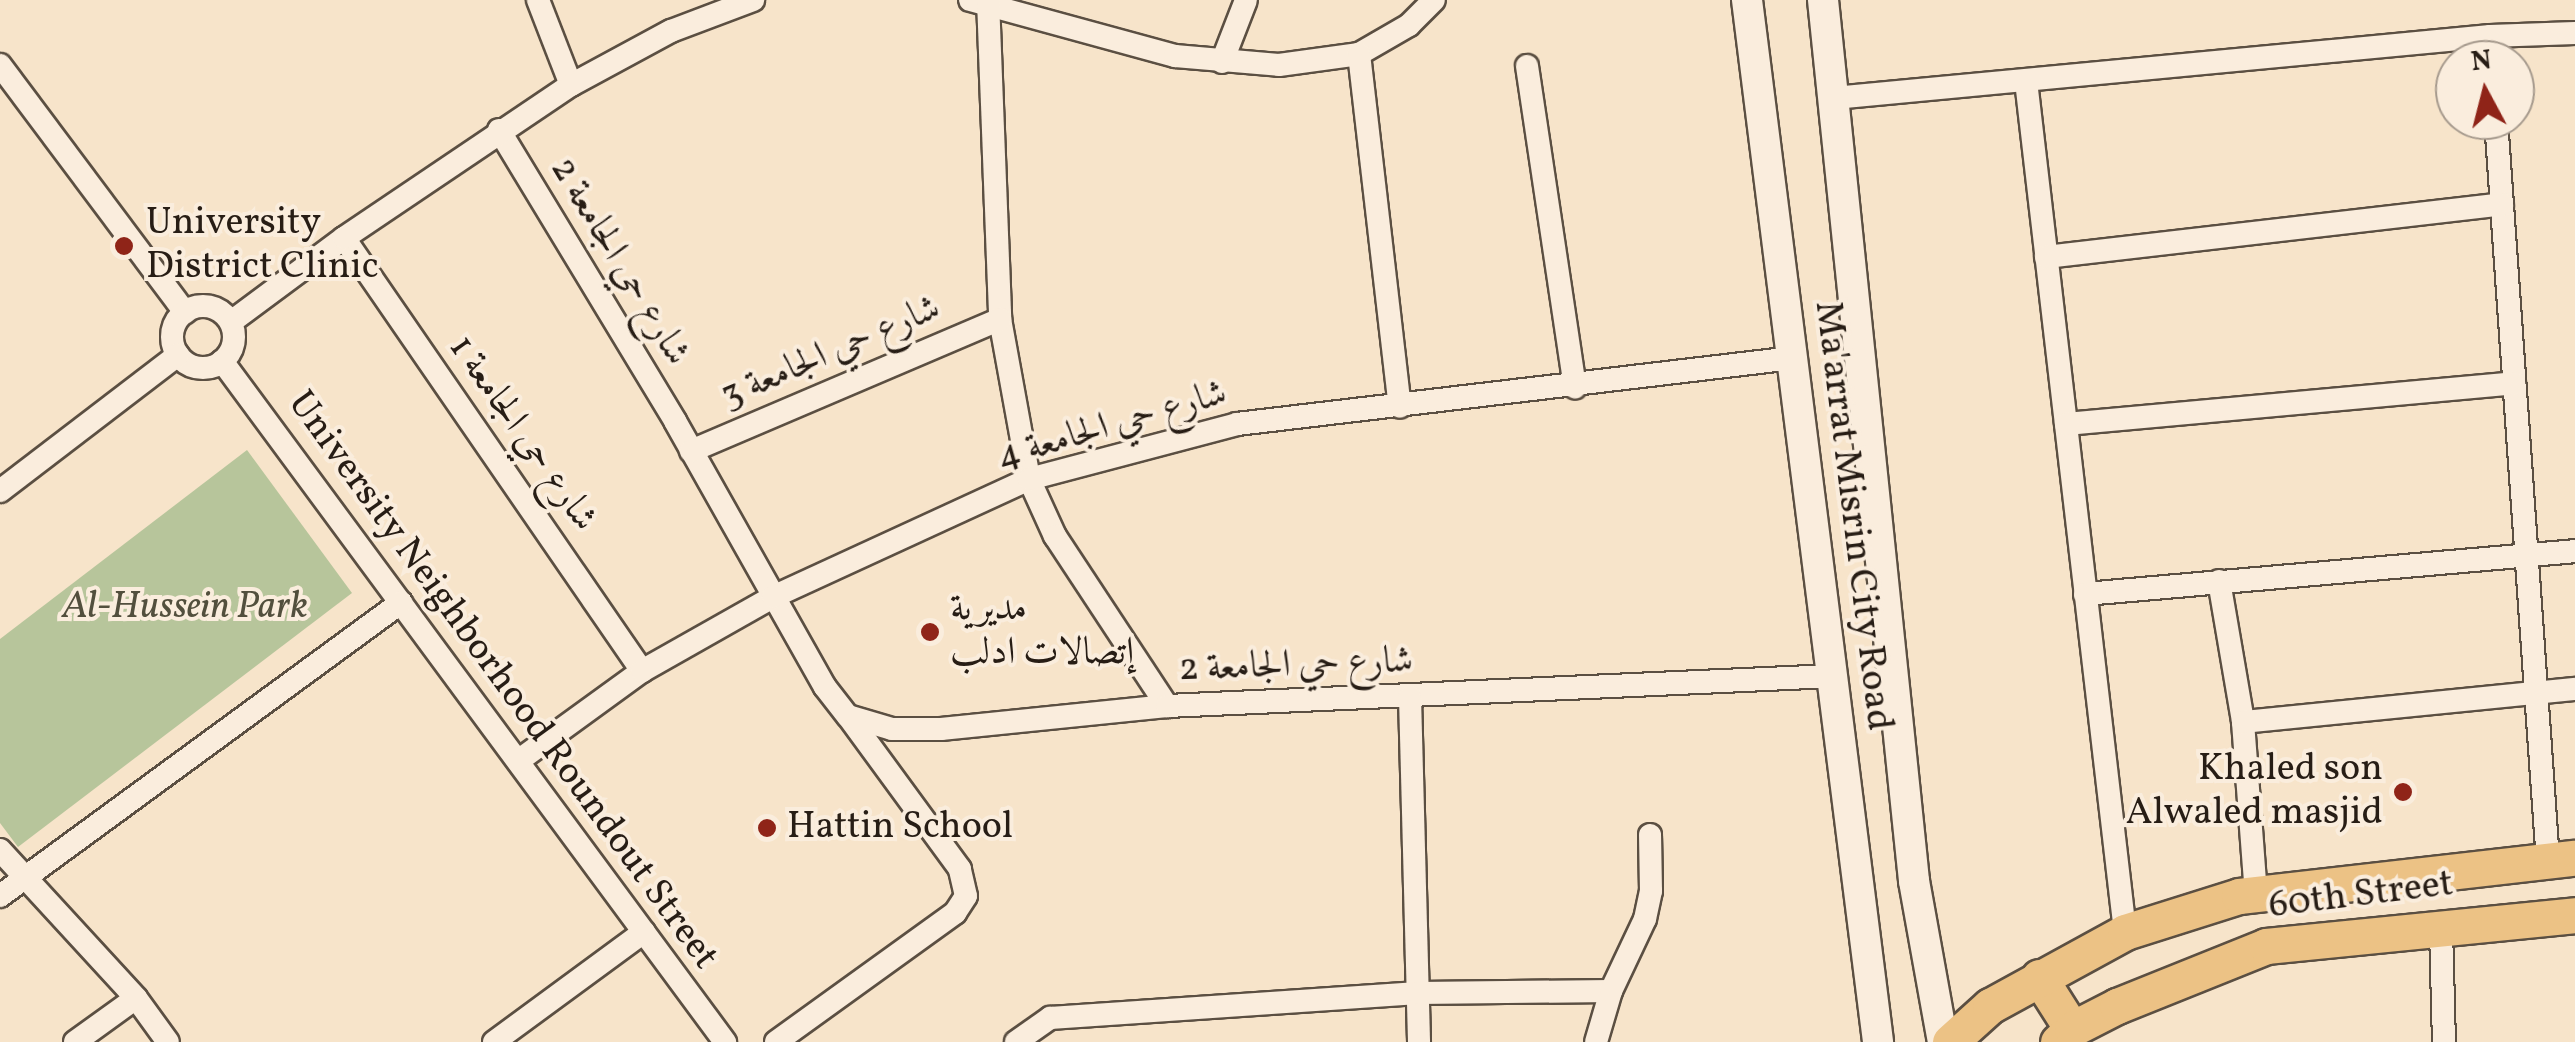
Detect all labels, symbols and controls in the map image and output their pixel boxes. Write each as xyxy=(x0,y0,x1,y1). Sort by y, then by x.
north arrow xyxy=(2435,40,2535,140)
text: N xyxy=(2469,41,2494,82)
street label: شارع حي الجامعة 2 xyxy=(539,150,699,374)
place label: University District Clinic xyxy=(146,201,379,290)
marker: University District Clinic xyxy=(111,233,137,259)
street label: شارع حي الجامعة 3 xyxy=(714,286,948,420)
street label: Ma'arrat Misrin City Road xyxy=(1803,298,1901,734)
street label: شارع حي الجامعة 1 xyxy=(438,327,606,541)
street label: شارع حي الجامعة 4 xyxy=(992,371,1232,481)
street label: University Neighborhood Roundout Street xyxy=(277,383,727,979)
park label: Al-Hussein Park xyxy=(62,585,308,631)
place label: مديرية إتصالات ادلب xyxy=(950,587,1134,676)
marker: مديرية إتصالات ادلب xyxy=(919,621,941,643)
street label: شارع حي الجامعة 2 xyxy=(1178,639,1414,693)
place label: Khaled son Alwaled masjid xyxy=(2126,747,2383,836)
marker: Khaled son Alwaled masjid xyxy=(2392,781,2414,803)
place label: Hattin School xyxy=(787,805,1013,851)
marker: Hattin School xyxy=(756,817,778,839)
street label: 60th Street xyxy=(2266,862,2456,930)

